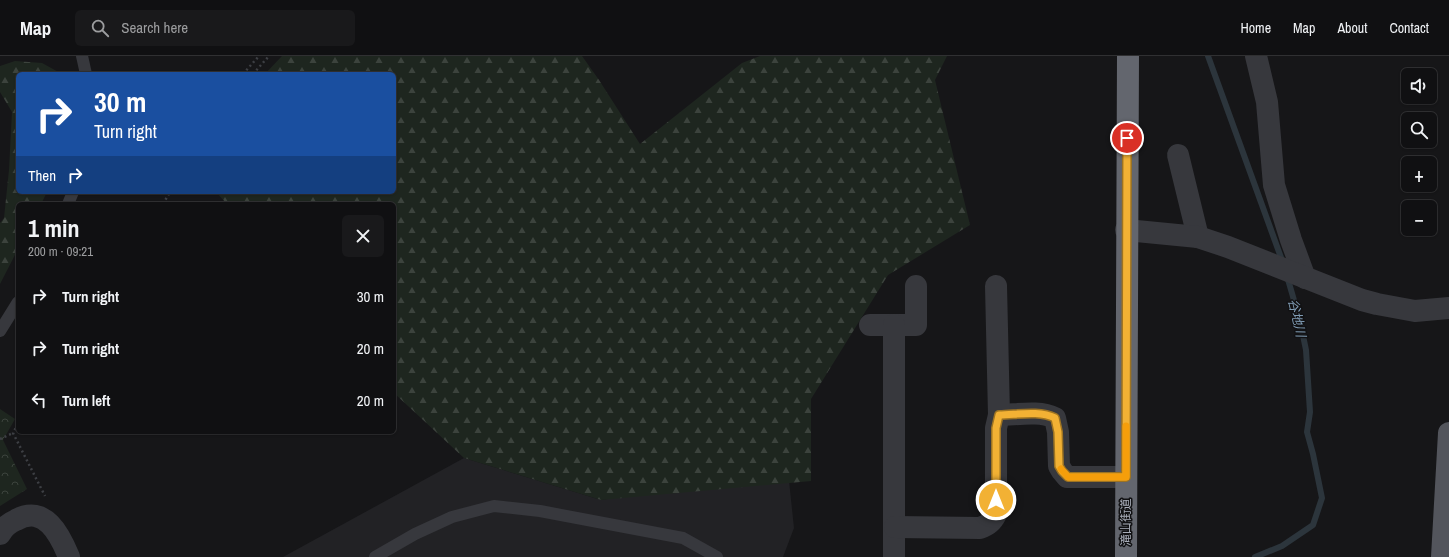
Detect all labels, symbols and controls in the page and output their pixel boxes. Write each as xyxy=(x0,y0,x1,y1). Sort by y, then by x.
search box xyxy=(75,10,355,46)
text: Map xyxy=(20,15,51,41)
icon: search xyxy=(89,17,111,39)
text: Search here xyxy=(121,17,188,38)
text: Home xyxy=(1240,19,1271,37)
text: Map xyxy=(1293,19,1315,37)
text: About xyxy=(1337,19,1367,37)
text: Contact xyxy=(1389,19,1429,37)
map controls xyxy=(1401,68,1437,236)
button: sound xyxy=(1401,68,1437,104)
text: 30 m xyxy=(94,83,146,121)
icon: right xyxy=(28,88,80,140)
button: search xyxy=(1401,112,1437,148)
text: Turn right xyxy=(94,119,157,144)
pin xyxy=(1110,121,1144,155)
icon: arrive xyxy=(1116,127,1138,149)
button: + xyxy=(1401,156,1437,192)
icon: right xyxy=(64,164,86,186)
text: Then xyxy=(28,165,56,186)
button: − xyxy=(1401,200,1437,236)
text: 1 min xyxy=(28,212,79,244)
button: close xyxy=(342,215,384,257)
text: 200 m · 09:21 xyxy=(28,243,93,260)
icon: right xyxy=(28,285,50,307)
text: Turn right xyxy=(62,286,119,307)
text: 30 m xyxy=(357,286,384,307)
water label: 谷地川 xyxy=(1284,297,1310,341)
icon: right xyxy=(28,337,50,359)
text: Turn right xyxy=(62,338,119,359)
text: 20 m xyxy=(357,338,384,359)
icon: left xyxy=(28,389,50,411)
text: Turn left xyxy=(62,390,110,411)
text: 20 m xyxy=(357,390,384,411)
position arrow xyxy=(975,479,1017,521)
street label: 滝山街道 xyxy=(1118,498,1134,546)

